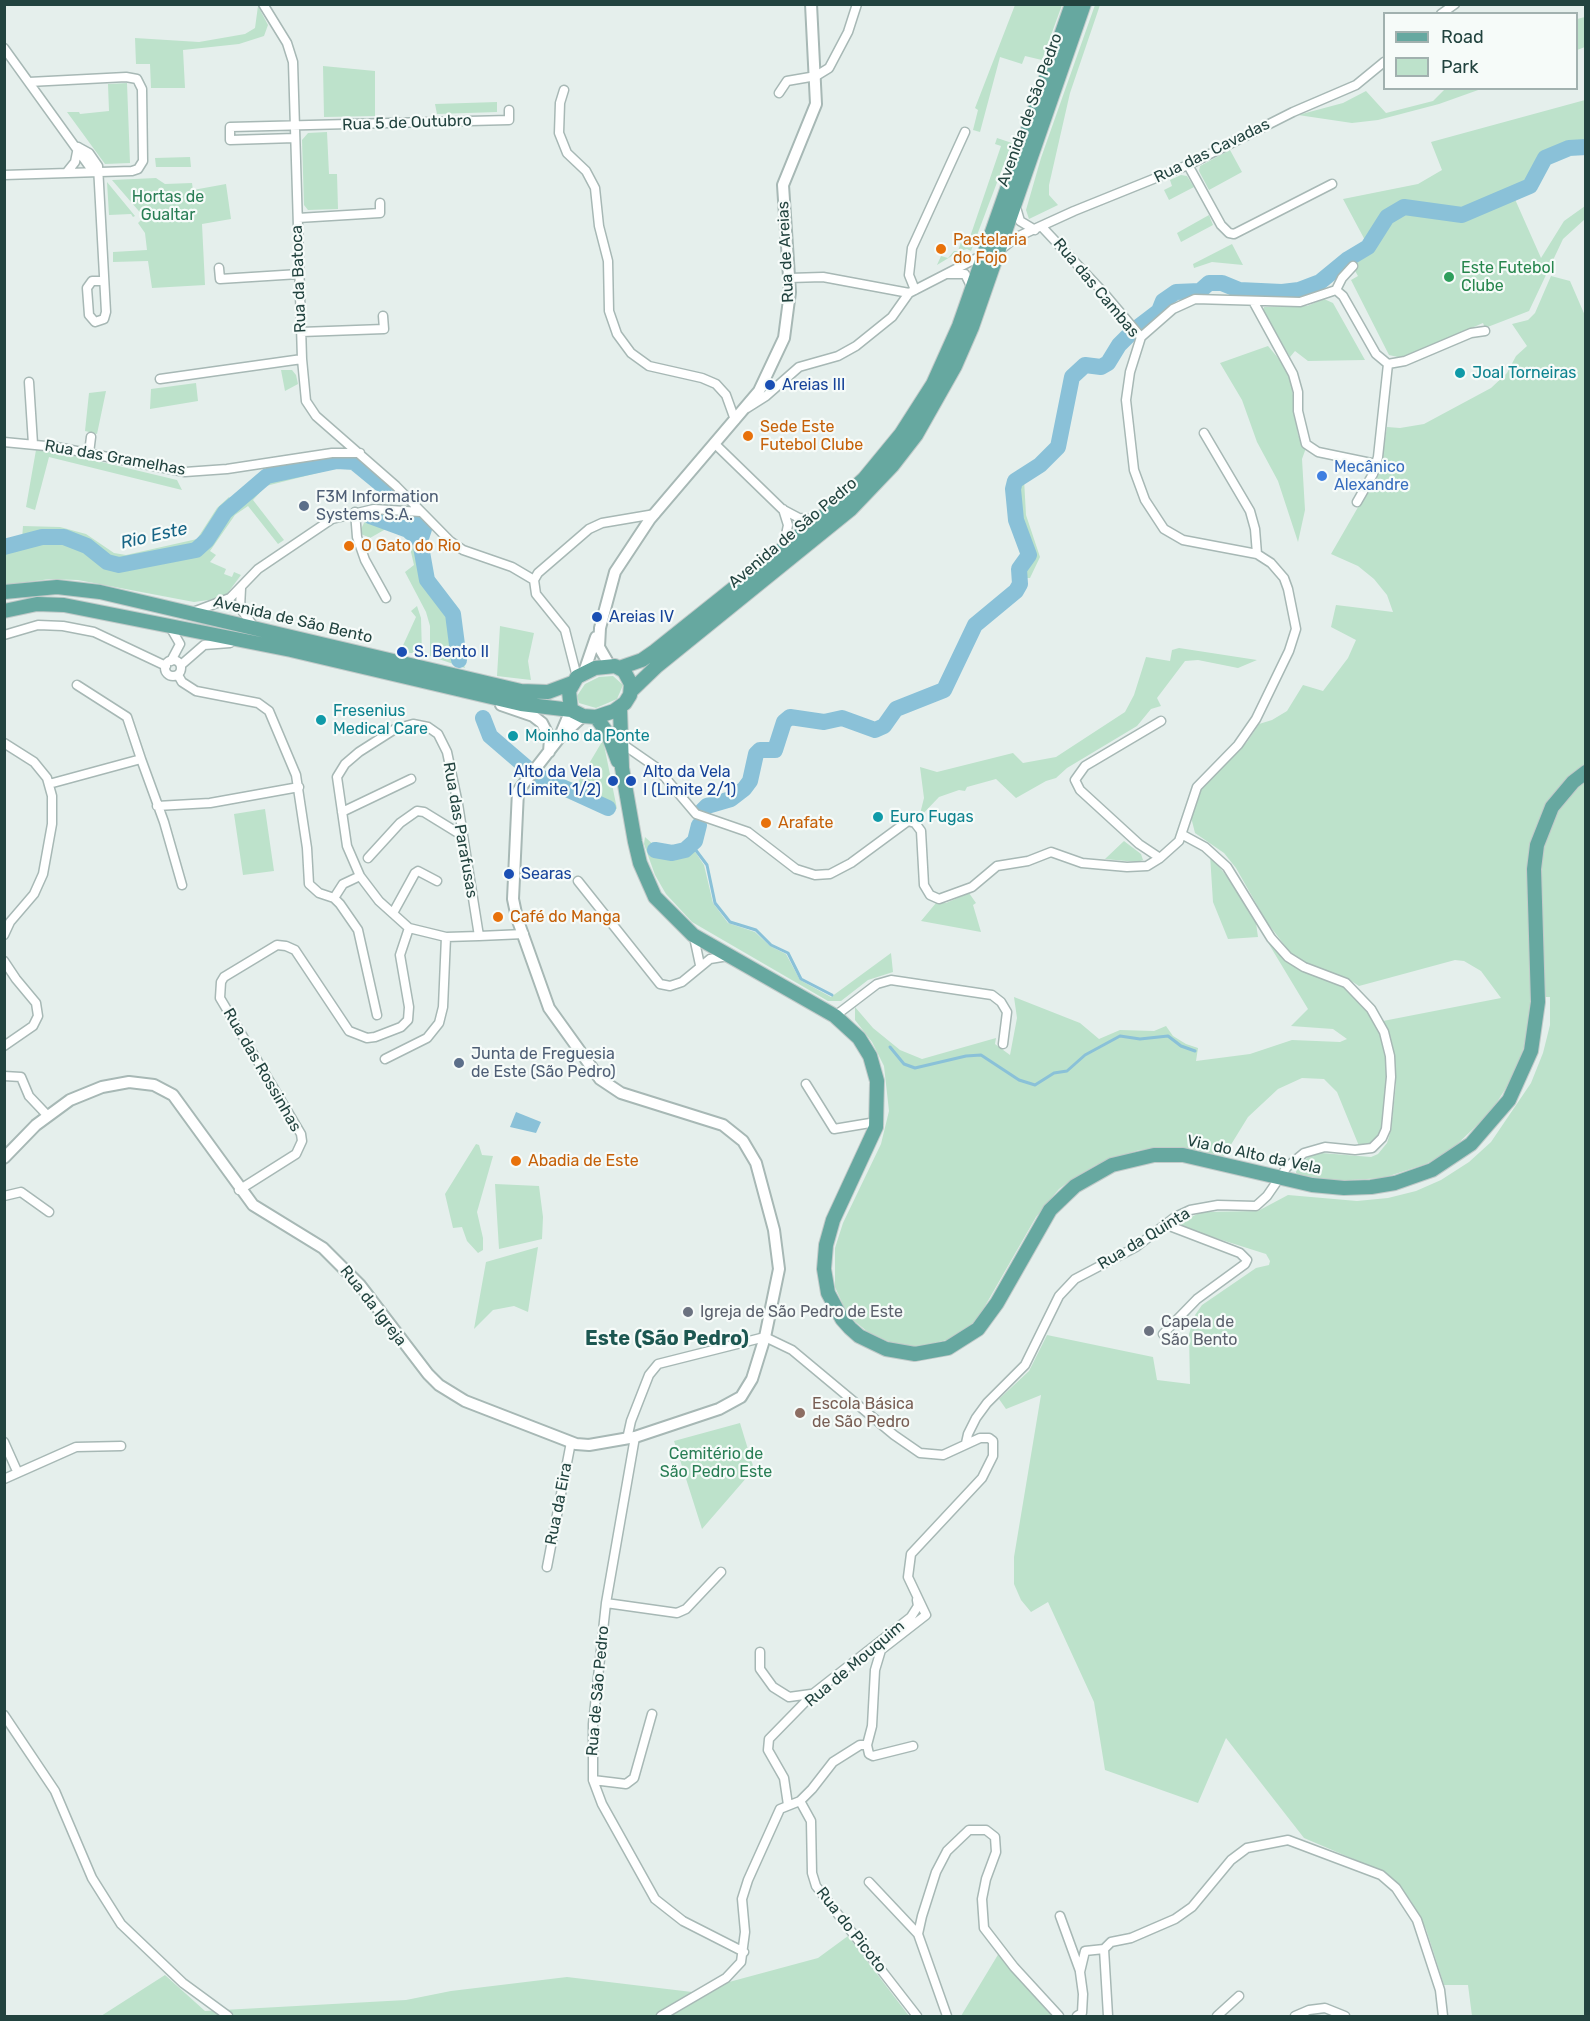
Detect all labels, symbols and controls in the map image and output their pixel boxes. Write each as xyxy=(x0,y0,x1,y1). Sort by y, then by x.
legend xyxy=(1383,12,1578,90)
text: Road xyxy=(1441,26,1484,48)
street label: Avenida de São Pedro xyxy=(993,31,1067,189)
text: Park xyxy=(1441,56,1478,78)
street label: Rua 5 de Outubro xyxy=(342,111,472,135)
street label: Rua das Cavadas xyxy=(1151,115,1273,187)
park label: Hortas de Gualtar xyxy=(132,187,204,225)
street label: Rua de Areias xyxy=(774,201,798,303)
street label: Rua da Batoca xyxy=(288,225,310,333)
place label: Pastelaria do Fojo xyxy=(953,230,1027,268)
street label: Rua das Cambas xyxy=(1049,235,1143,341)
marker: Pastelaria do Fojo xyxy=(934,242,948,256)
place label: Este Futebol Clube xyxy=(1461,258,1555,296)
marker: Este Futebol Clube xyxy=(1442,270,1456,284)
place label: Joal Torneiras xyxy=(1472,363,1576,383)
marker: Joal Torneiras xyxy=(1453,366,1467,380)
place label: Areias III xyxy=(782,375,845,395)
marker: Areias III xyxy=(763,378,777,392)
place label: Sede Este Futebol Clube xyxy=(760,417,863,455)
marker: Sede Este Futebol Clube xyxy=(741,429,755,443)
street label: Rua das Gramelhas xyxy=(43,436,187,480)
place label: Mecânico Alexandre xyxy=(1334,457,1409,495)
marker: Mecânico Alexandre xyxy=(1315,469,1329,483)
street label: Avenida de São Pedro xyxy=(725,474,861,592)
place label: F3M Information Systems S.A. xyxy=(316,487,439,525)
marker: F3M Information Systems S.A. xyxy=(297,499,311,513)
water label: Rio Este xyxy=(118,518,190,554)
place label: O Gato do Rio xyxy=(361,536,461,556)
marker: O Gato do Rio xyxy=(342,539,356,553)
street label: Avenida de São Bento xyxy=(212,592,374,648)
place label: Areias IV xyxy=(609,607,674,627)
marker: Areias IV xyxy=(590,610,604,624)
place label: S. Bento II xyxy=(414,642,489,662)
marker: S. Bento II xyxy=(395,645,409,659)
place label: Fresenius Medical Care xyxy=(333,701,428,739)
marker: Fresenius Medical Care xyxy=(314,713,328,727)
place label: Moinho da Ponte xyxy=(525,726,650,746)
marker: Moinho da Ponte xyxy=(506,729,520,743)
street label: Rua das Parafusas xyxy=(439,760,481,900)
place label: Alto da Vela I (Limite 1/2) xyxy=(508,762,601,800)
place label: Alto da Vela I (Limite 2/1) xyxy=(643,762,736,800)
marker: Alto da Vela I (Limite 1/2) xyxy=(606,774,620,788)
marker: Alto da Vela I (Limite 2/1) xyxy=(624,774,638,788)
place label: Euro Fugas xyxy=(890,807,974,827)
marker: Euro Fugas xyxy=(871,810,885,824)
place label: Arafate xyxy=(778,813,833,833)
marker: Arafate xyxy=(759,816,773,830)
place label: Searas xyxy=(521,864,572,884)
marker: Searas xyxy=(502,867,516,881)
place label: Café do Manga xyxy=(510,907,621,927)
marker: Café do Manga xyxy=(491,910,505,924)
street label: Rua das Rossinhas xyxy=(219,1005,305,1135)
place label: Junta de Freguesia de Este (São Pedro) xyxy=(471,1044,616,1082)
marker: Junta de Freguesia de Este (São Pedro) xyxy=(452,1056,466,1070)
street label: Via do Alto da Vela xyxy=(1185,1131,1323,1179)
place label: Abadia de Este xyxy=(528,1151,639,1171)
marker: Abadia de Este xyxy=(509,1154,523,1168)
street label: Rua da Quinta xyxy=(1094,1204,1194,1274)
street label: Rua da Igreja xyxy=(336,1262,410,1350)
place label: Igreja de São Pedro de Este xyxy=(700,1302,903,1322)
marker: Igreja de São Pedro de Este xyxy=(681,1305,695,1319)
place label: Capela de São Bento xyxy=(1161,1312,1238,1350)
marker: Capela de São Bento xyxy=(1142,1324,1156,1338)
district label: Este (São Pedro) xyxy=(585,1327,749,1351)
place label: Escola Básica de São Pedro xyxy=(812,1394,914,1432)
marker: Escola Básica de São Pedro xyxy=(793,1406,807,1420)
park label: Cemitério de São Pedro Este xyxy=(660,1444,772,1482)
street label: Rua da Eira xyxy=(542,1461,576,1547)
street label: Rua de Mouquim xyxy=(801,1617,909,1711)
street label: Rua de São Pedro xyxy=(583,1625,613,1757)
street label: Rua do Picoto xyxy=(812,1884,890,1976)

